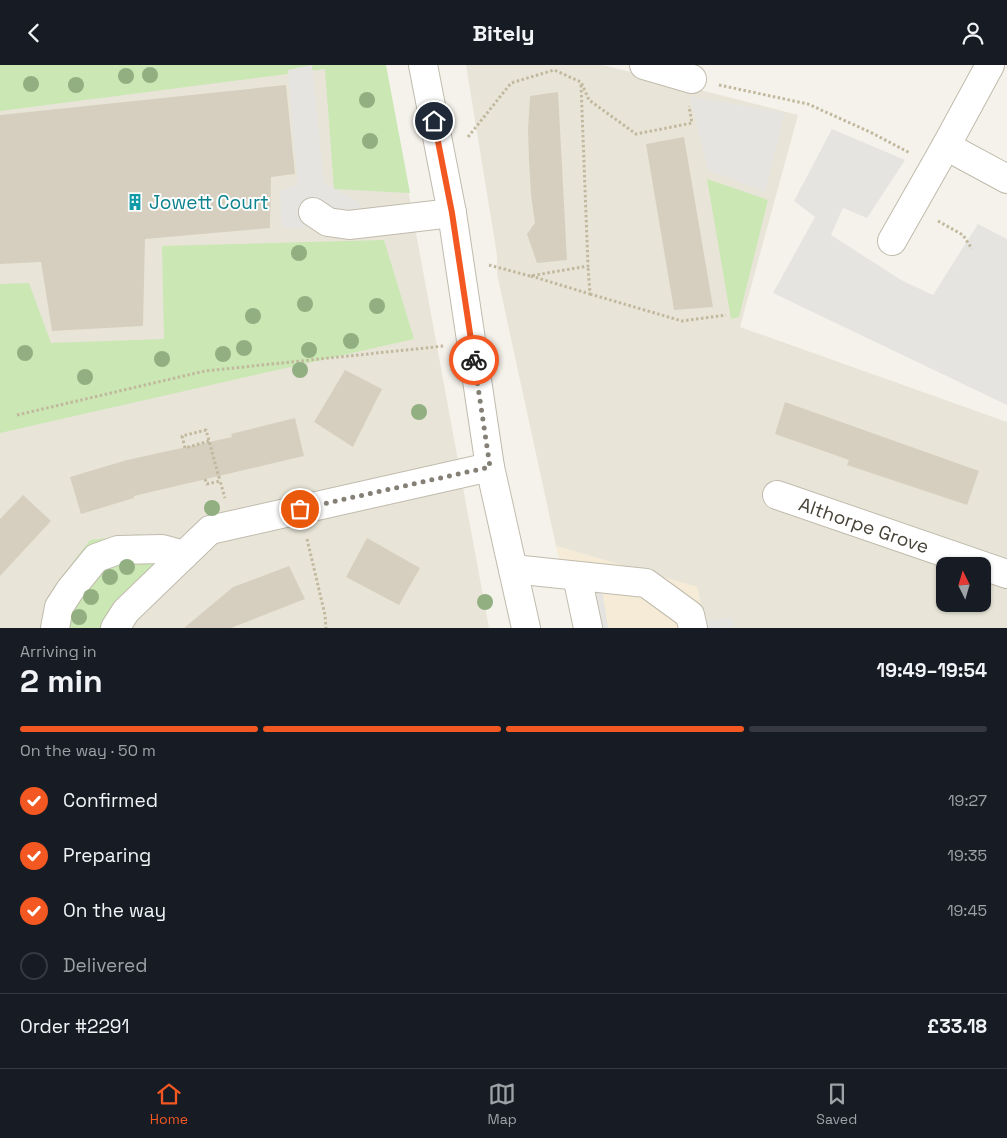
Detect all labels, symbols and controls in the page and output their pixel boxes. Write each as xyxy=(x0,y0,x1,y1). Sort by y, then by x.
icon: back xyxy=(20,19,48,47)
text: Bitely xyxy=(472,19,535,47)
icon: person xyxy=(959,19,987,47)
pin xyxy=(413,100,455,142)
icon: home xyxy=(420,107,448,135)
place label: Jowett Court xyxy=(149,190,269,215)
building icon: Jowett Court xyxy=(125,192,145,212)
courier xyxy=(449,335,499,385)
icon: bike xyxy=(460,346,488,374)
pin xyxy=(279,488,321,530)
street label: Althorpe Grove xyxy=(795,491,932,559)
icon: bag xyxy=(286,495,314,523)
north arrow xyxy=(936,557,991,613)
map controls xyxy=(936,557,991,612)
text: Arriving in xyxy=(20,641,97,662)
text: 19:49–19:54 xyxy=(877,658,987,683)
text: 2 min xyxy=(20,661,103,701)
text: On the way · 50 m xyxy=(20,740,156,761)
icon: check xyxy=(20,787,48,815)
text: Confirmed xyxy=(63,788,158,813)
text: 19:27 xyxy=(948,790,987,811)
icon: check xyxy=(20,842,48,870)
text: Preparing xyxy=(63,843,151,868)
text: 19:35 xyxy=(947,845,987,866)
icon: check xyxy=(20,897,48,925)
text: On the way xyxy=(63,898,166,923)
text: 19:45 xyxy=(947,900,987,921)
text: Delivered xyxy=(63,953,148,978)
text: Order #2291 xyxy=(20,1014,129,1039)
text: £33.18 xyxy=(927,1014,987,1039)
tab: Home xyxy=(150,1080,188,1128)
tab: Map xyxy=(488,1080,517,1128)
tab: Saved xyxy=(816,1080,857,1128)

